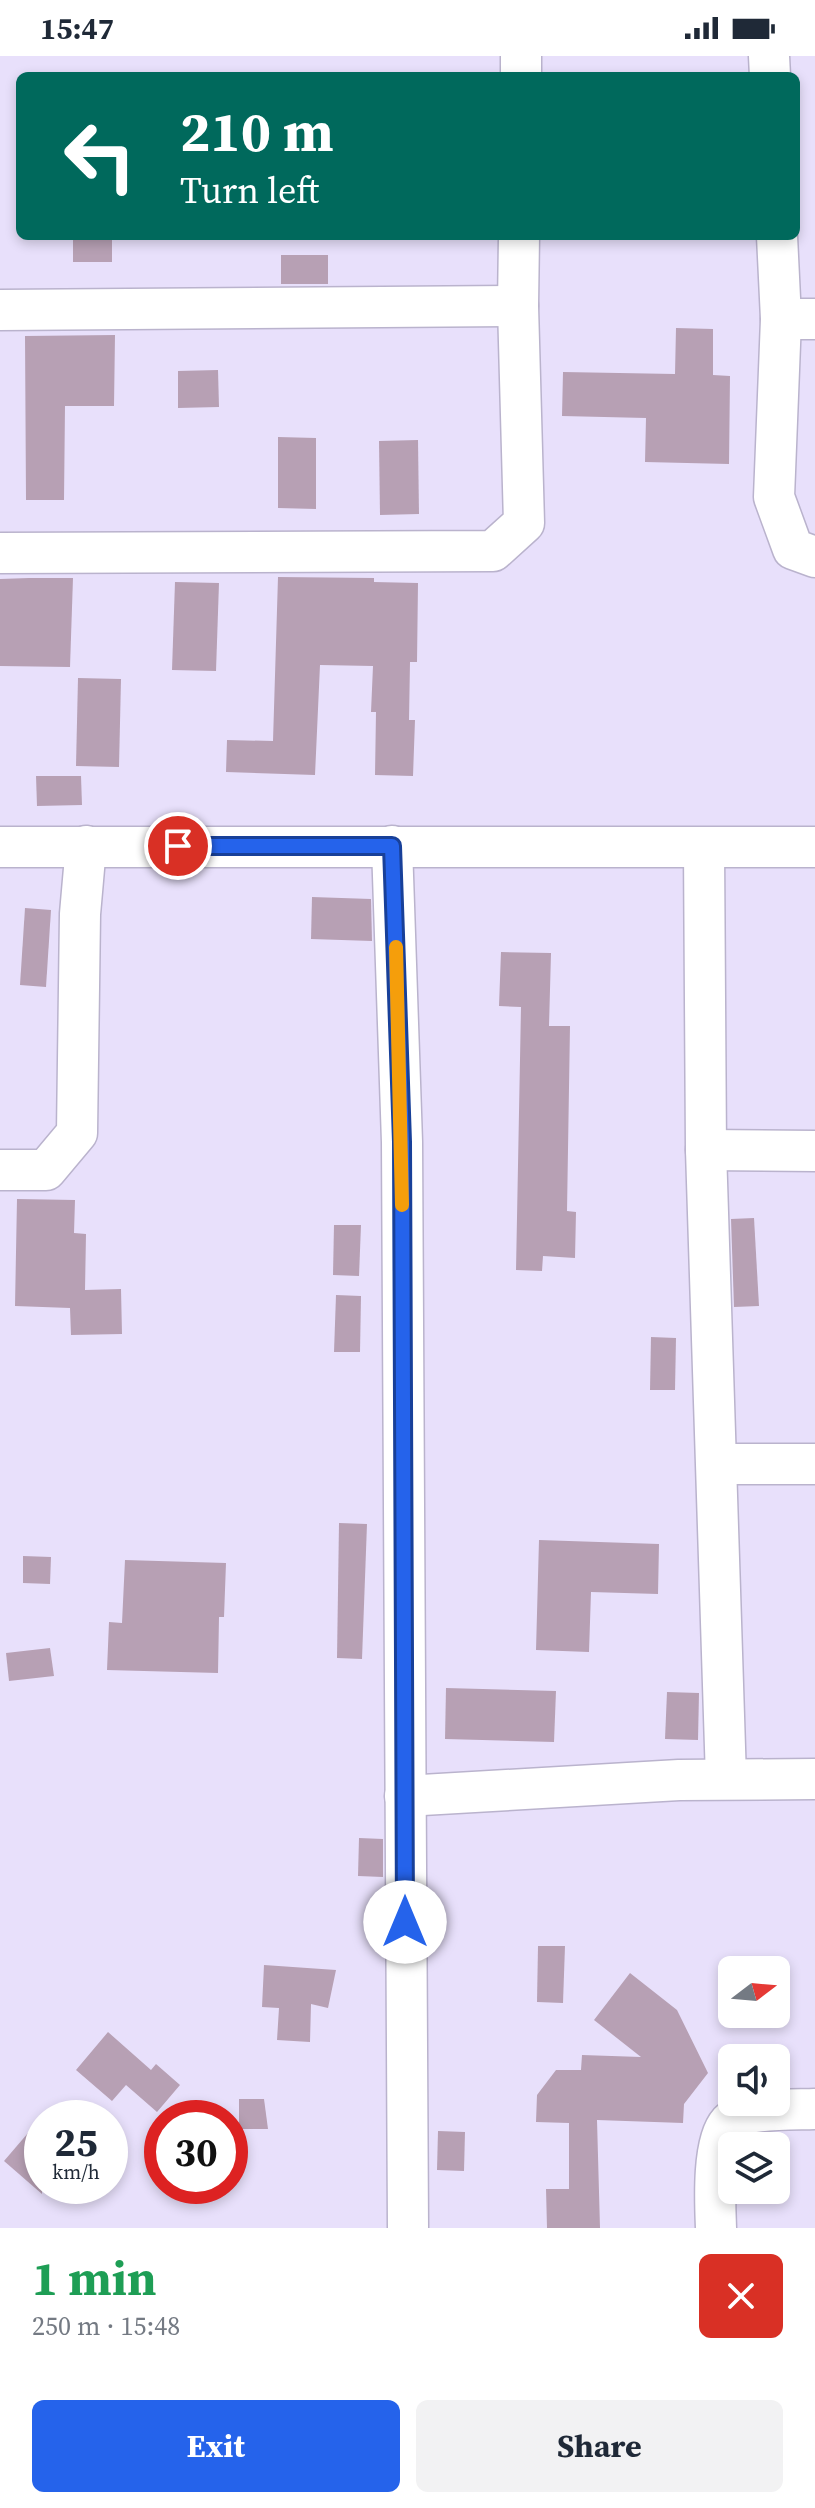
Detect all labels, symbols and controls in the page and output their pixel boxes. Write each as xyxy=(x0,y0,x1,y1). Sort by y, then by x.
text: 15:47 xyxy=(40,8,114,49)
text: 210 m xyxy=(180,93,334,170)
icon: left xyxy=(48,104,152,208)
text: Turn left xyxy=(180,166,319,215)
pin xyxy=(144,812,212,880)
icon: arrive xyxy=(156,824,200,868)
position arrow xyxy=(363,1880,447,1964)
north arrow xyxy=(718,1956,790,2028)
map controls xyxy=(718,1956,790,2204)
button: sound xyxy=(718,2044,790,2116)
speed limit sign: 30 xyxy=(144,2100,248,2204)
text: 25 xyxy=(54,2115,98,2169)
button: layers xyxy=(718,2132,790,2204)
text: km/h xyxy=(52,2158,100,2186)
text: 1 min xyxy=(32,2245,157,2311)
button: close xyxy=(699,2254,783,2338)
text: 250 m · 15:48 xyxy=(32,2308,180,2344)
button: Exit xyxy=(32,2400,400,2492)
button: Share xyxy=(416,2400,783,2492)

